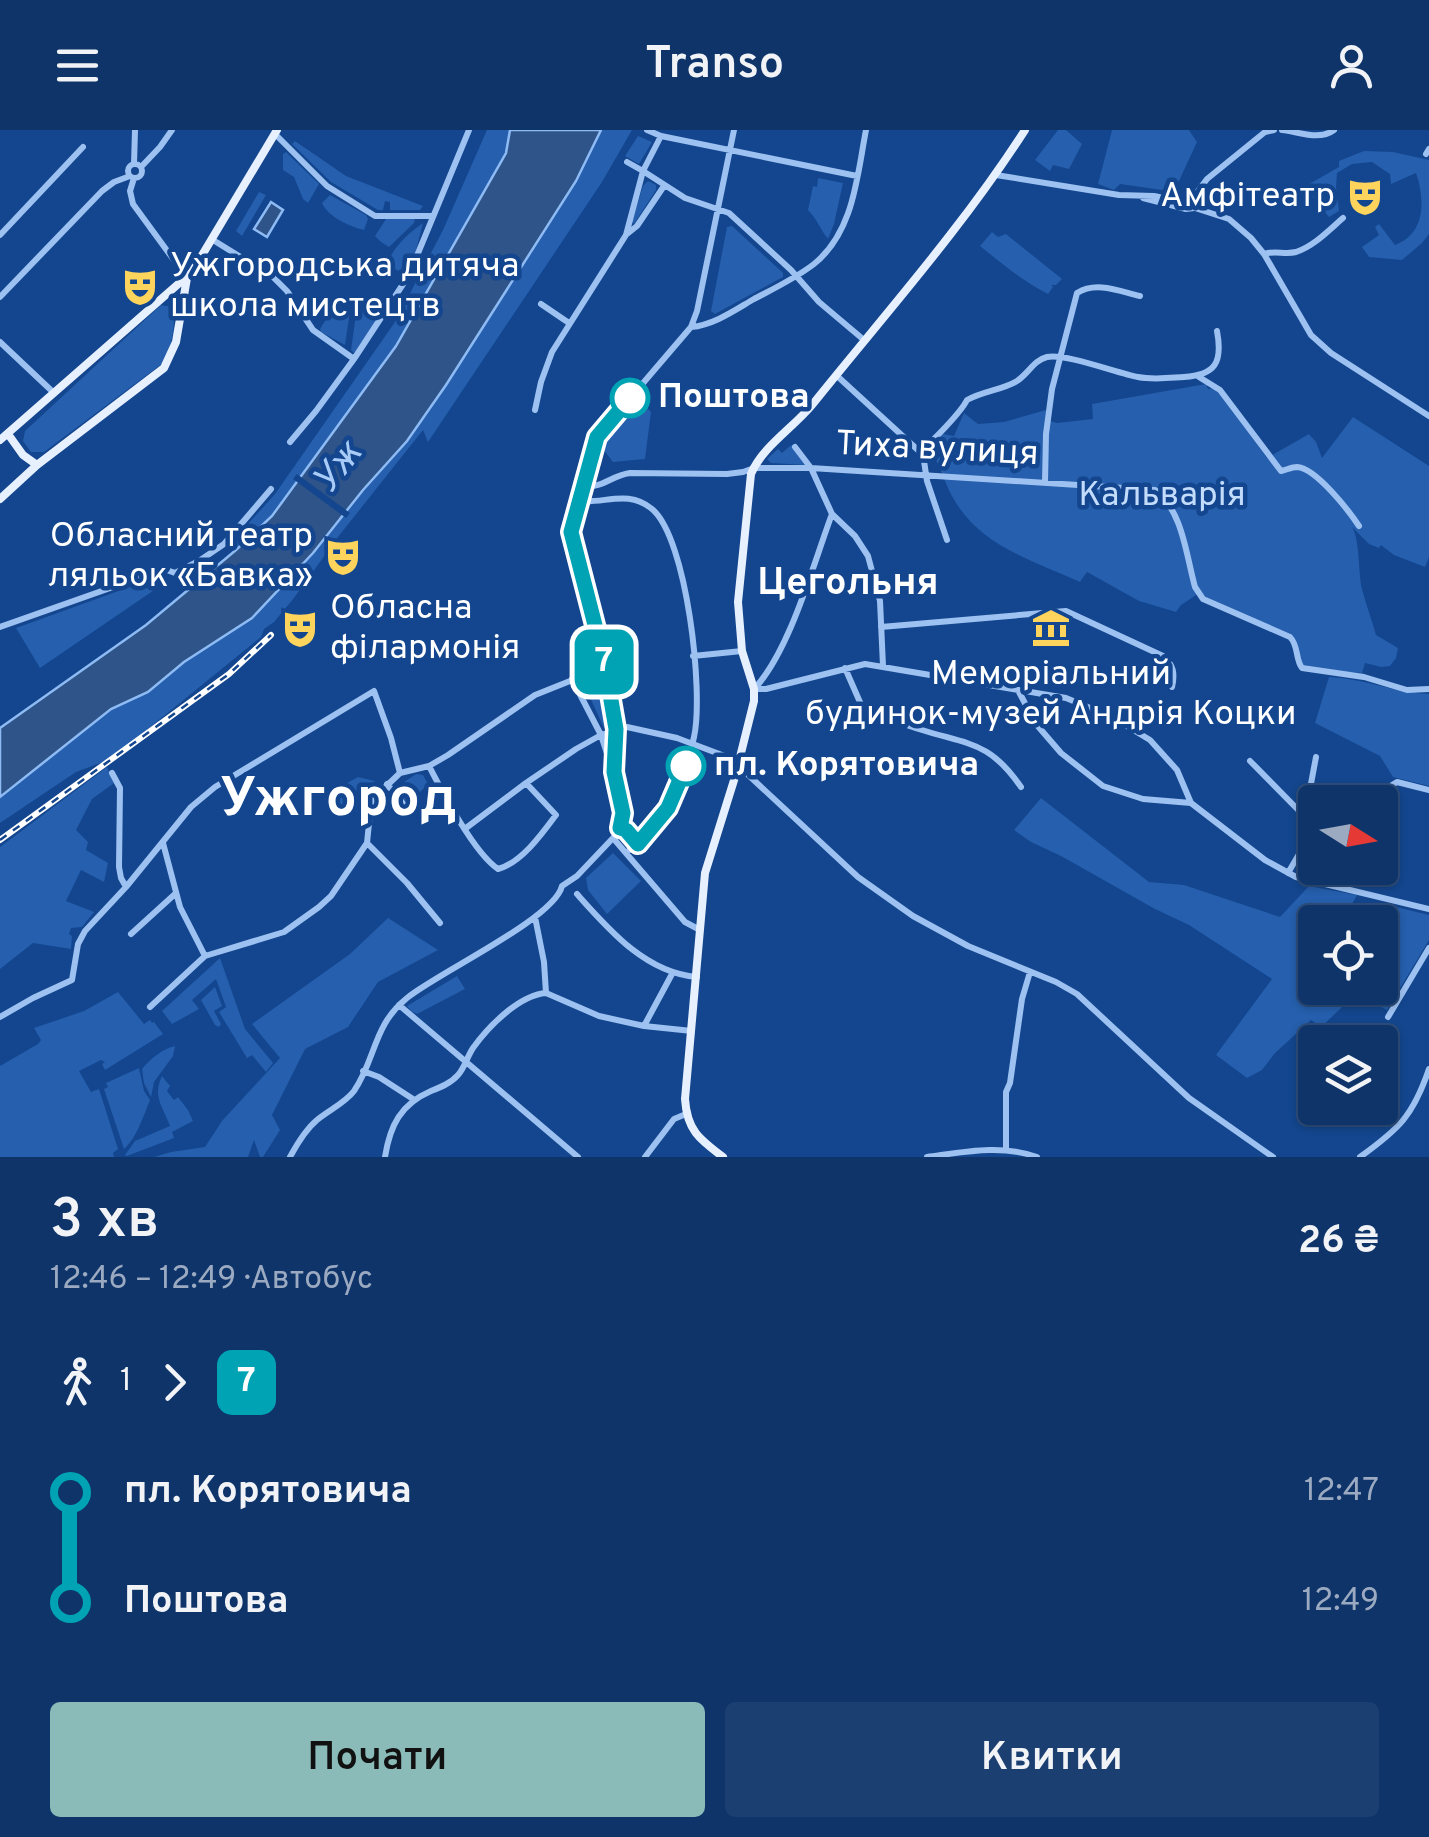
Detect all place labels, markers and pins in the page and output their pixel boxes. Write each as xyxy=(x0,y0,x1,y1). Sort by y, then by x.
place label: Амфітеатр xyxy=(1160,175,1335,219)
theatre icon: Амфітеатр xyxy=(1344,176,1386,218)
place label: Ужгородська дитяча школа мистецтв xyxy=(170,245,519,329)
theatre icon: Ужгородська дитяча школа мистецтв xyxy=(119,266,161,308)
place label: Поштова xyxy=(658,376,810,420)
marker: Поштова xyxy=(611,379,649,417)
place label: Обласний театр ляльок «Бавка» xyxy=(48,515,313,599)
theatre icon: Обласний театр ляльок «Бавка» xyxy=(322,536,364,578)
place label: Обласна філармонія xyxy=(330,587,520,671)
museum icon: Меморіальний будинок-музей Андрія Коцки xyxy=(1030,607,1072,649)
theatre icon: Обласна філармонія xyxy=(279,608,321,650)
place label: Меморіальний будинок-музей Андрія Коцки xyxy=(805,653,1297,737)
place label: пл. Корятовича xyxy=(714,744,979,788)
marker: пл. Корятовича xyxy=(667,747,705,785)

